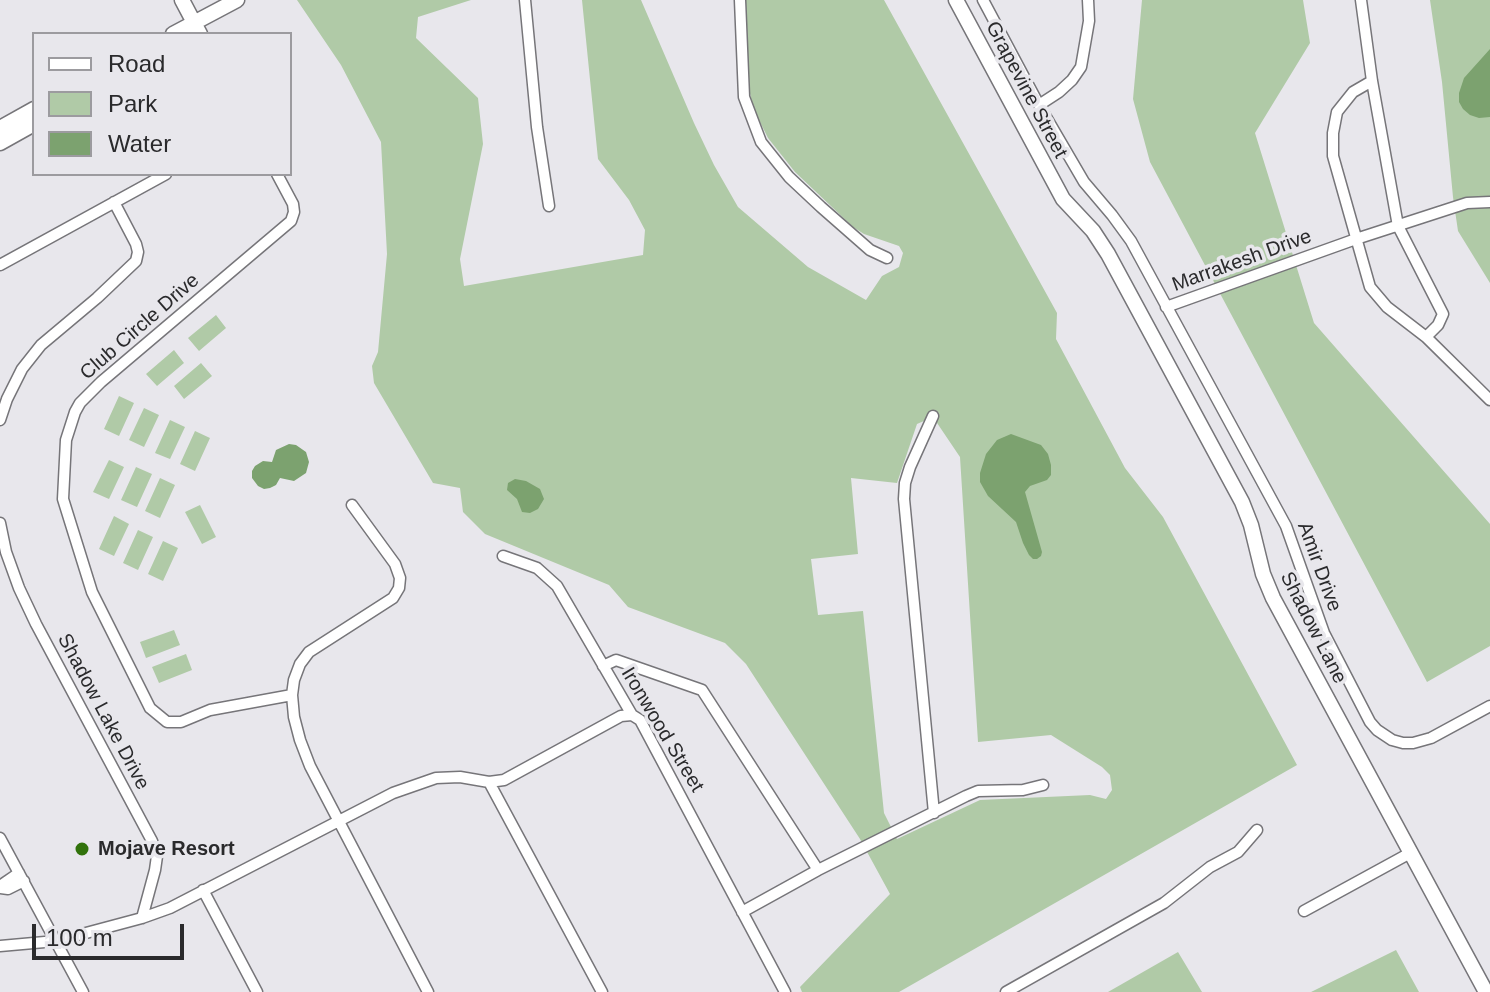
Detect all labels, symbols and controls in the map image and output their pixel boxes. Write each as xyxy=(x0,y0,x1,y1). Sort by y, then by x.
street label: Grapevine Street xyxy=(980,18,1072,162)
legend xyxy=(32,32,292,176)
text: Road xyxy=(108,50,165,77)
text: Park xyxy=(108,90,157,117)
text: Water xyxy=(108,130,171,157)
street label: Marrakesh Drive xyxy=(1169,225,1315,297)
street label: Club Circle Drive xyxy=(76,269,204,385)
street label: Amir Drive xyxy=(1292,519,1346,615)
street label: Shadow Lane xyxy=(1275,568,1351,688)
street label: Shadow Lake Drive xyxy=(52,630,154,794)
street label: Ironwood Street xyxy=(615,663,709,797)
place label: Mojave Resort xyxy=(98,837,235,861)
marker: Mojave Resort xyxy=(73,840,91,858)
scale bar xyxy=(36,908,188,958)
text: 100 m xyxy=(46,924,113,951)

